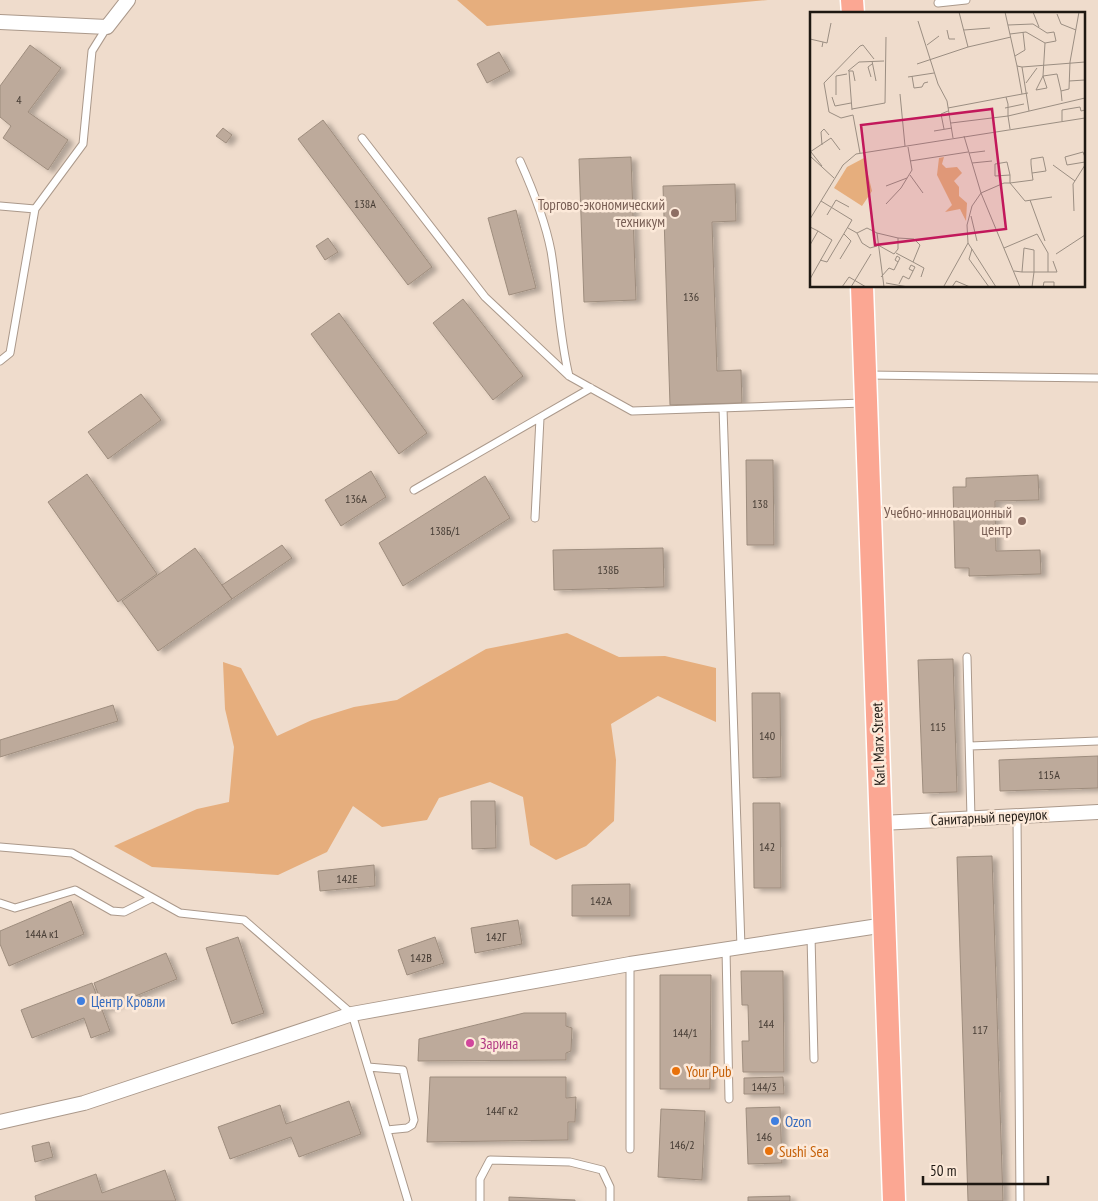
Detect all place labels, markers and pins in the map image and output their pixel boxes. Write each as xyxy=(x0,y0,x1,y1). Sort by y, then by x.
place label: Торгово-экономический техникум xyxy=(538,195,665,231)
marker: Торгово-экономический техникум xyxy=(669,207,681,219)
place label: Учебно-инновационный центр xyxy=(884,503,1012,539)
marker: Учебно-инновационный центр xyxy=(1016,515,1028,527)
place label: Центр Кровли xyxy=(91,992,165,1011)
marker: Центр Кровли xyxy=(75,995,87,1007)
place label: Зарина xyxy=(480,1034,518,1053)
marker: Зарина xyxy=(464,1037,476,1049)
place label: Your Pub xyxy=(686,1062,731,1081)
marker: Your Pub xyxy=(670,1065,682,1077)
place label: Ozon xyxy=(785,1112,811,1131)
marker: Ozon xyxy=(769,1115,781,1127)
place label: Sushi Sea xyxy=(779,1142,829,1161)
marker: Sushi Sea xyxy=(763,1145,775,1157)

